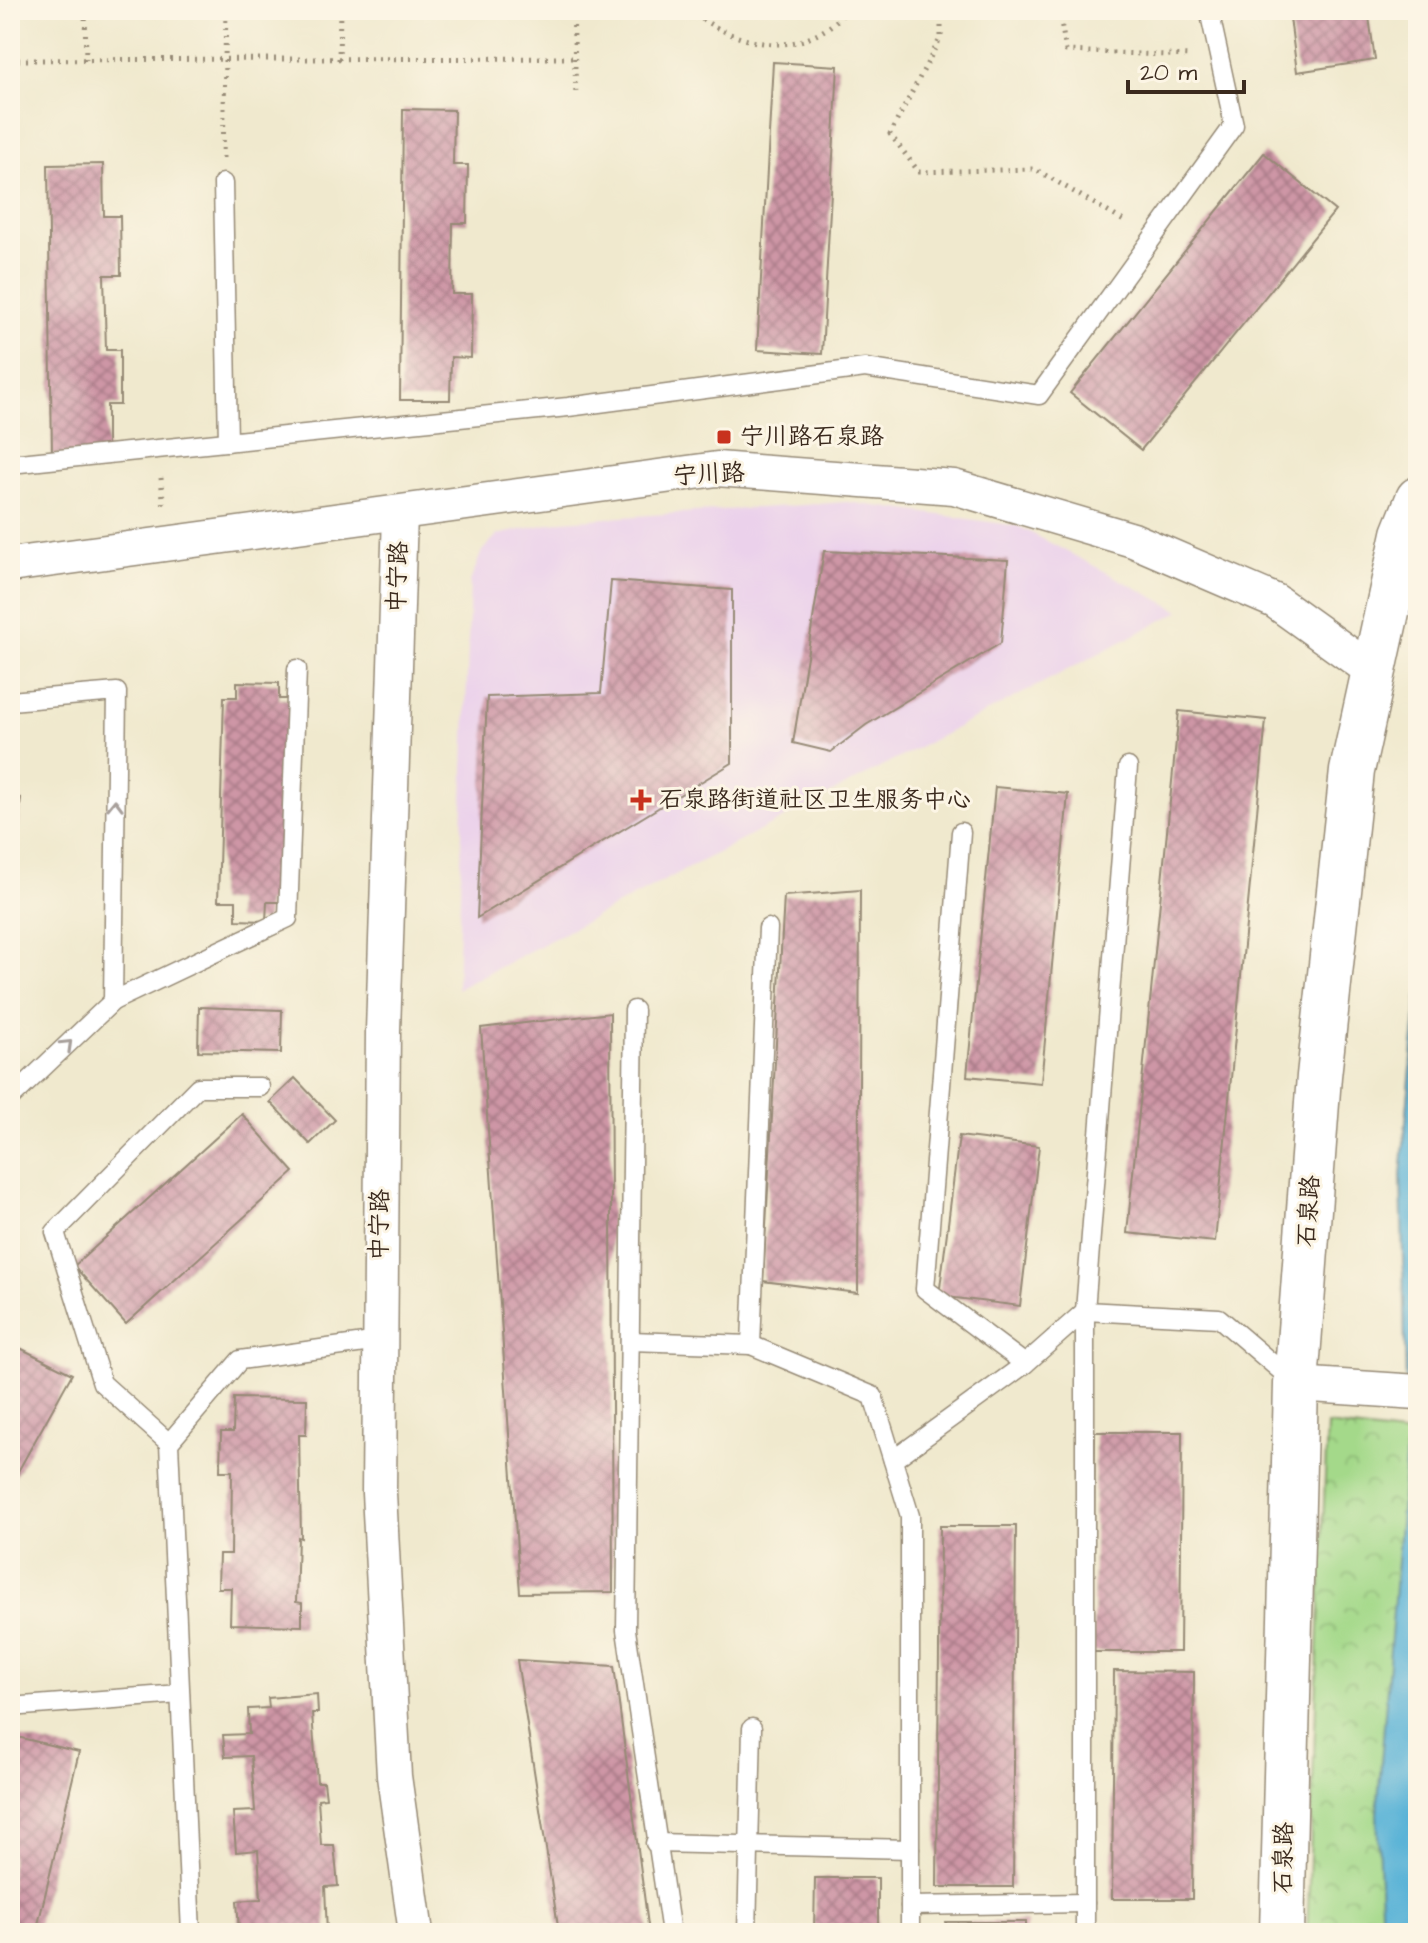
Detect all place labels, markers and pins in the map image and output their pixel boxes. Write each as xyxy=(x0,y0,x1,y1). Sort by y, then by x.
place label: 宁川路石泉路 xyxy=(740,420,884,454)
marker: 宁川路石泉路 xyxy=(715,428,733,446)
place label: 石泉路街道社区卫生服务中心 xyxy=(659,783,971,817)
marker: 石泉路街道社区卫生服务中心 xyxy=(630,789,652,811)

